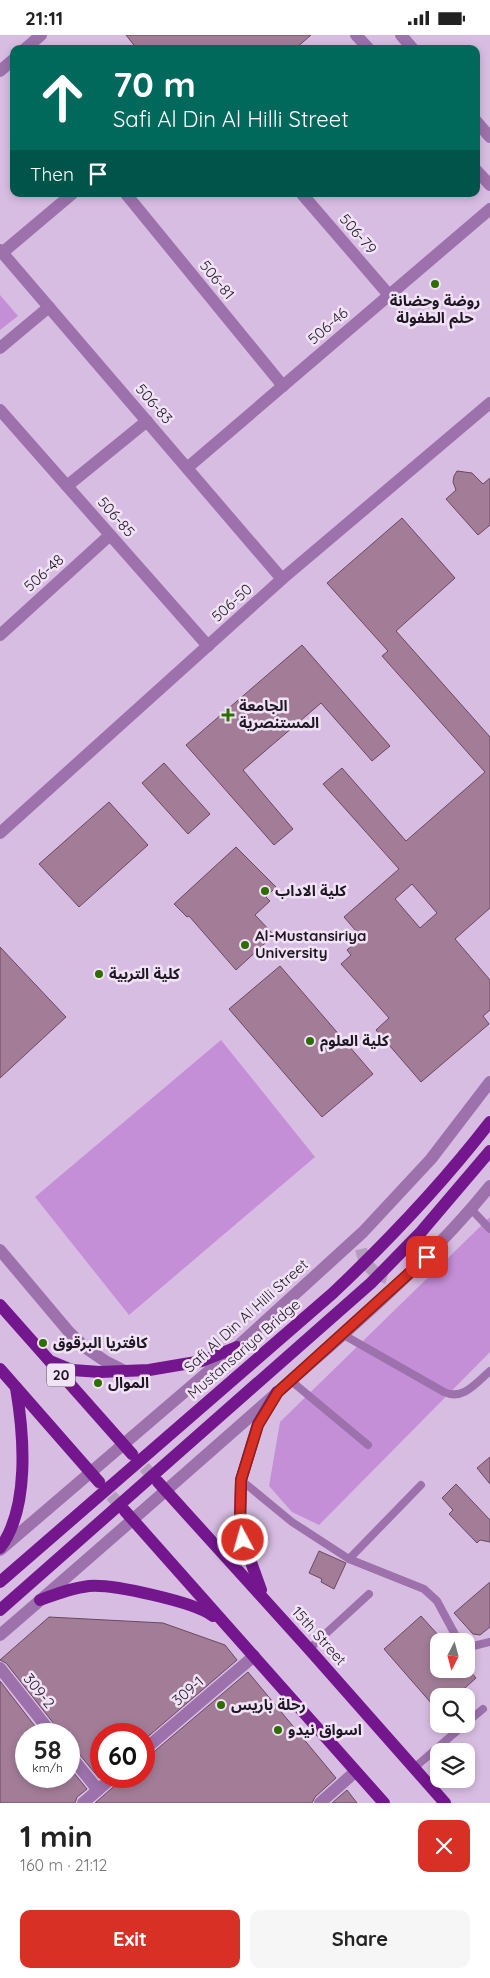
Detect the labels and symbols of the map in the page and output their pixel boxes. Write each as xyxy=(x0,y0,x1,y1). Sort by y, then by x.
street label: 506-79 xyxy=(336,210,381,258)
street label: 506-81 xyxy=(196,256,239,303)
marker: روضة وحضانة حلم الطفولة xyxy=(429,278,441,290)
place label: روضة وحضانة حلم الطفولة xyxy=(390,291,480,329)
street label: 506-46 xyxy=(304,303,352,348)
street label: 506-83 xyxy=(132,380,177,428)
street label: 506-85 xyxy=(94,493,139,541)
street label: 506-48 xyxy=(20,550,67,595)
street label: 506-50 xyxy=(207,579,256,626)
place label: الجامعة المستنصرية xyxy=(239,696,319,732)
marker: الجامعة المستنصرية xyxy=(221,708,235,722)
place label: كلية الاداب xyxy=(275,881,347,900)
marker: كلية الاداب xyxy=(259,885,271,897)
place label: Al-Mustansiriya University xyxy=(255,926,366,962)
marker: Al-Mustansiriya University xyxy=(239,939,251,951)
place label: كلية التربية xyxy=(109,964,180,983)
marker: كلية التربية xyxy=(93,968,105,980)
place label: كلية العلوم xyxy=(320,1031,389,1052)
marker: كلية العلوم xyxy=(304,1035,316,1047)
pin xyxy=(406,1236,448,1278)
street label: Safi Al Din Al Hilli Street xyxy=(180,1255,312,1376)
street label: Mustansariya Bridge xyxy=(183,1294,304,1403)
place label: كافتريا البرقوق xyxy=(53,1333,148,1352)
marker: كافتريا البرقوق xyxy=(37,1337,49,1349)
road number: 20 xyxy=(47,1363,75,1387)
place label: الموال xyxy=(108,1373,149,1392)
marker: الموال xyxy=(92,1377,104,1389)
position arrow xyxy=(216,1513,268,1565)
street label: 15th Street xyxy=(288,1602,351,1669)
north arrow xyxy=(430,1633,475,1677)
street label: 309-2 xyxy=(20,1669,59,1712)
street label: 309-1 xyxy=(168,1672,207,1710)
place label: رحلة باريس xyxy=(231,1695,306,1714)
marker: رحلة باريس xyxy=(215,1699,227,1711)
place label: اسواق نيدو xyxy=(288,1720,362,1739)
speed limit sign: 60 xyxy=(90,1723,155,1788)
marker: اسواق نيدو xyxy=(272,1724,284,1736)

